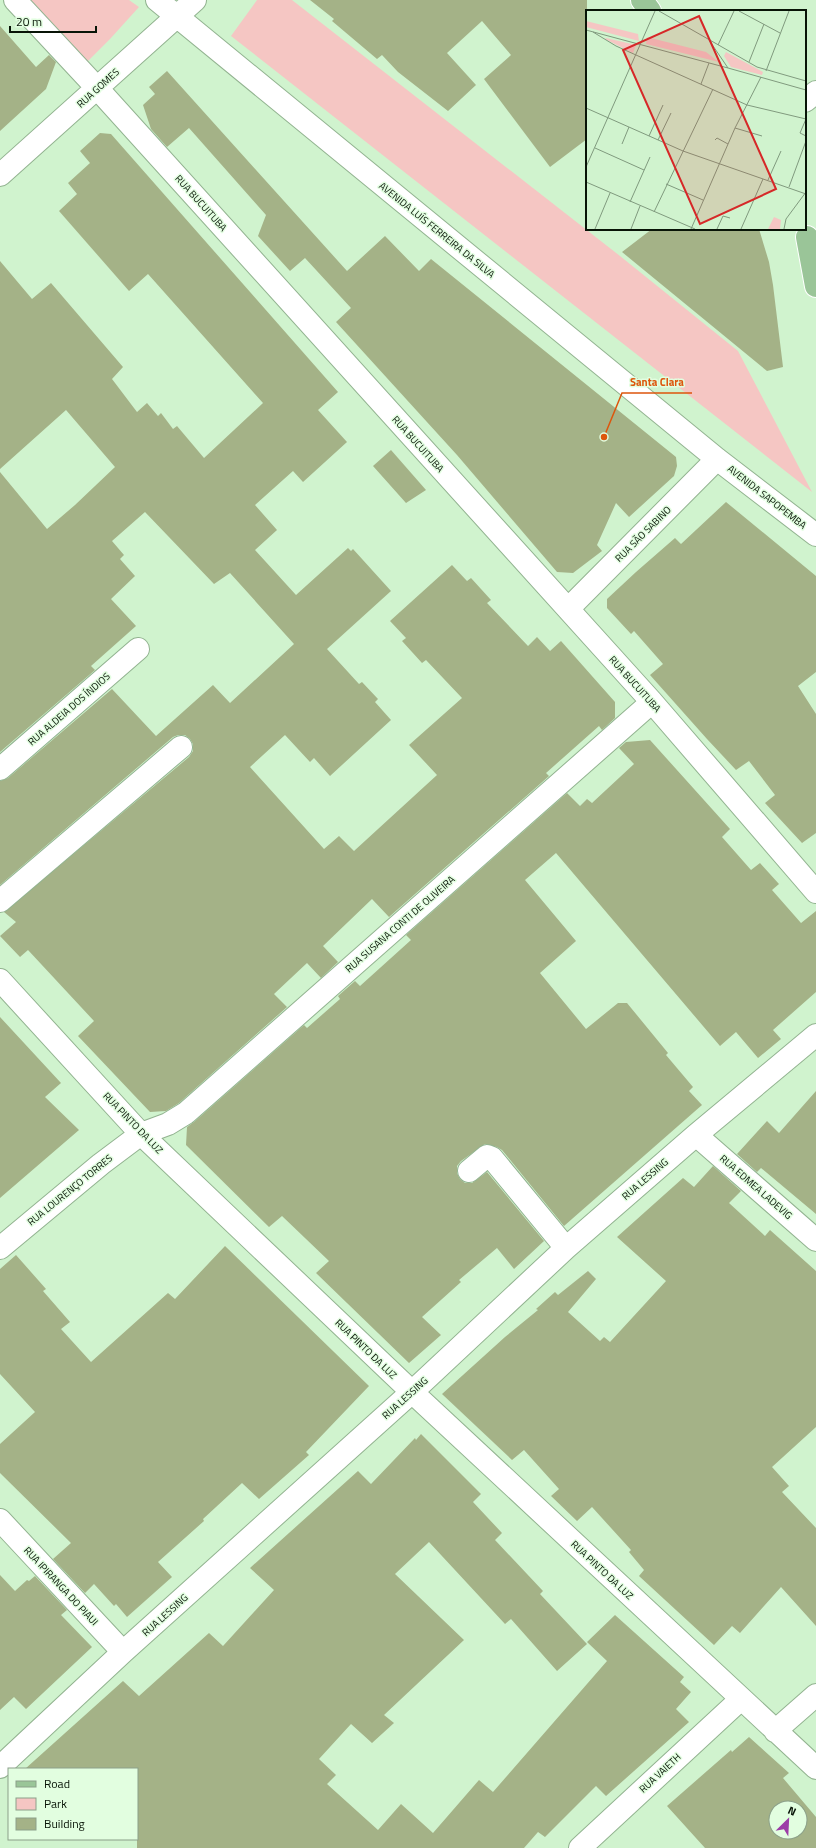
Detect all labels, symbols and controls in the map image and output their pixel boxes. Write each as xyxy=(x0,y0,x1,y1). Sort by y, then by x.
scale bar xyxy=(10,8,96,34)
inset map xyxy=(586,10,806,230)
text: 20 m xyxy=(16,12,42,31)
street label: RUA GOMES xyxy=(73,65,123,111)
street label: RUA BUCUITUBA xyxy=(172,171,230,235)
street label: AVENIDA LUÍS FERREIRA DA SILVA xyxy=(376,178,498,282)
callout: Santa Clara xyxy=(622,370,692,393)
text: Santa Clara xyxy=(630,374,684,390)
street label: RUA BUCUITUBA xyxy=(389,412,447,476)
street label: AVENIDA SAPOPEMBA xyxy=(724,461,810,533)
street label: RUA SÃO SABINO xyxy=(612,502,675,565)
street label: RUA BUCUITUBA xyxy=(606,652,664,716)
street label: RUA ALDEIA DOS ÍNDIOS xyxy=(25,669,113,749)
street label: RUA SUSANA CONTI DE OLIVEIRA xyxy=(342,872,458,976)
street label: RUA PINTO DA LUZ xyxy=(100,1089,166,1157)
street label: RUA LOURENÇO TORRES xyxy=(24,1151,116,1229)
street label: RUA EDMEA LADEVIG xyxy=(716,1151,796,1223)
street label: RUA LESSING xyxy=(618,1155,672,1203)
street label: RUA PINTO DA LUZ xyxy=(332,1316,400,1382)
street label: RUA LESSING xyxy=(379,1373,431,1423)
street label: RUA PINTO DA LUZ xyxy=(567,1537,637,1603)
street label: RUA IPIRANGA DO PIAUI xyxy=(20,1543,102,1629)
street label: RUA LESSING xyxy=(139,1590,191,1640)
street label: RUA VAIETH xyxy=(636,1750,684,1796)
legend xyxy=(8,1768,138,1840)
text: Road xyxy=(44,1774,70,1793)
text: Park xyxy=(44,1794,67,1813)
north arrow xyxy=(768,1800,808,1840)
text: N xyxy=(785,1802,799,1820)
text: Building xyxy=(44,1814,85,1833)

